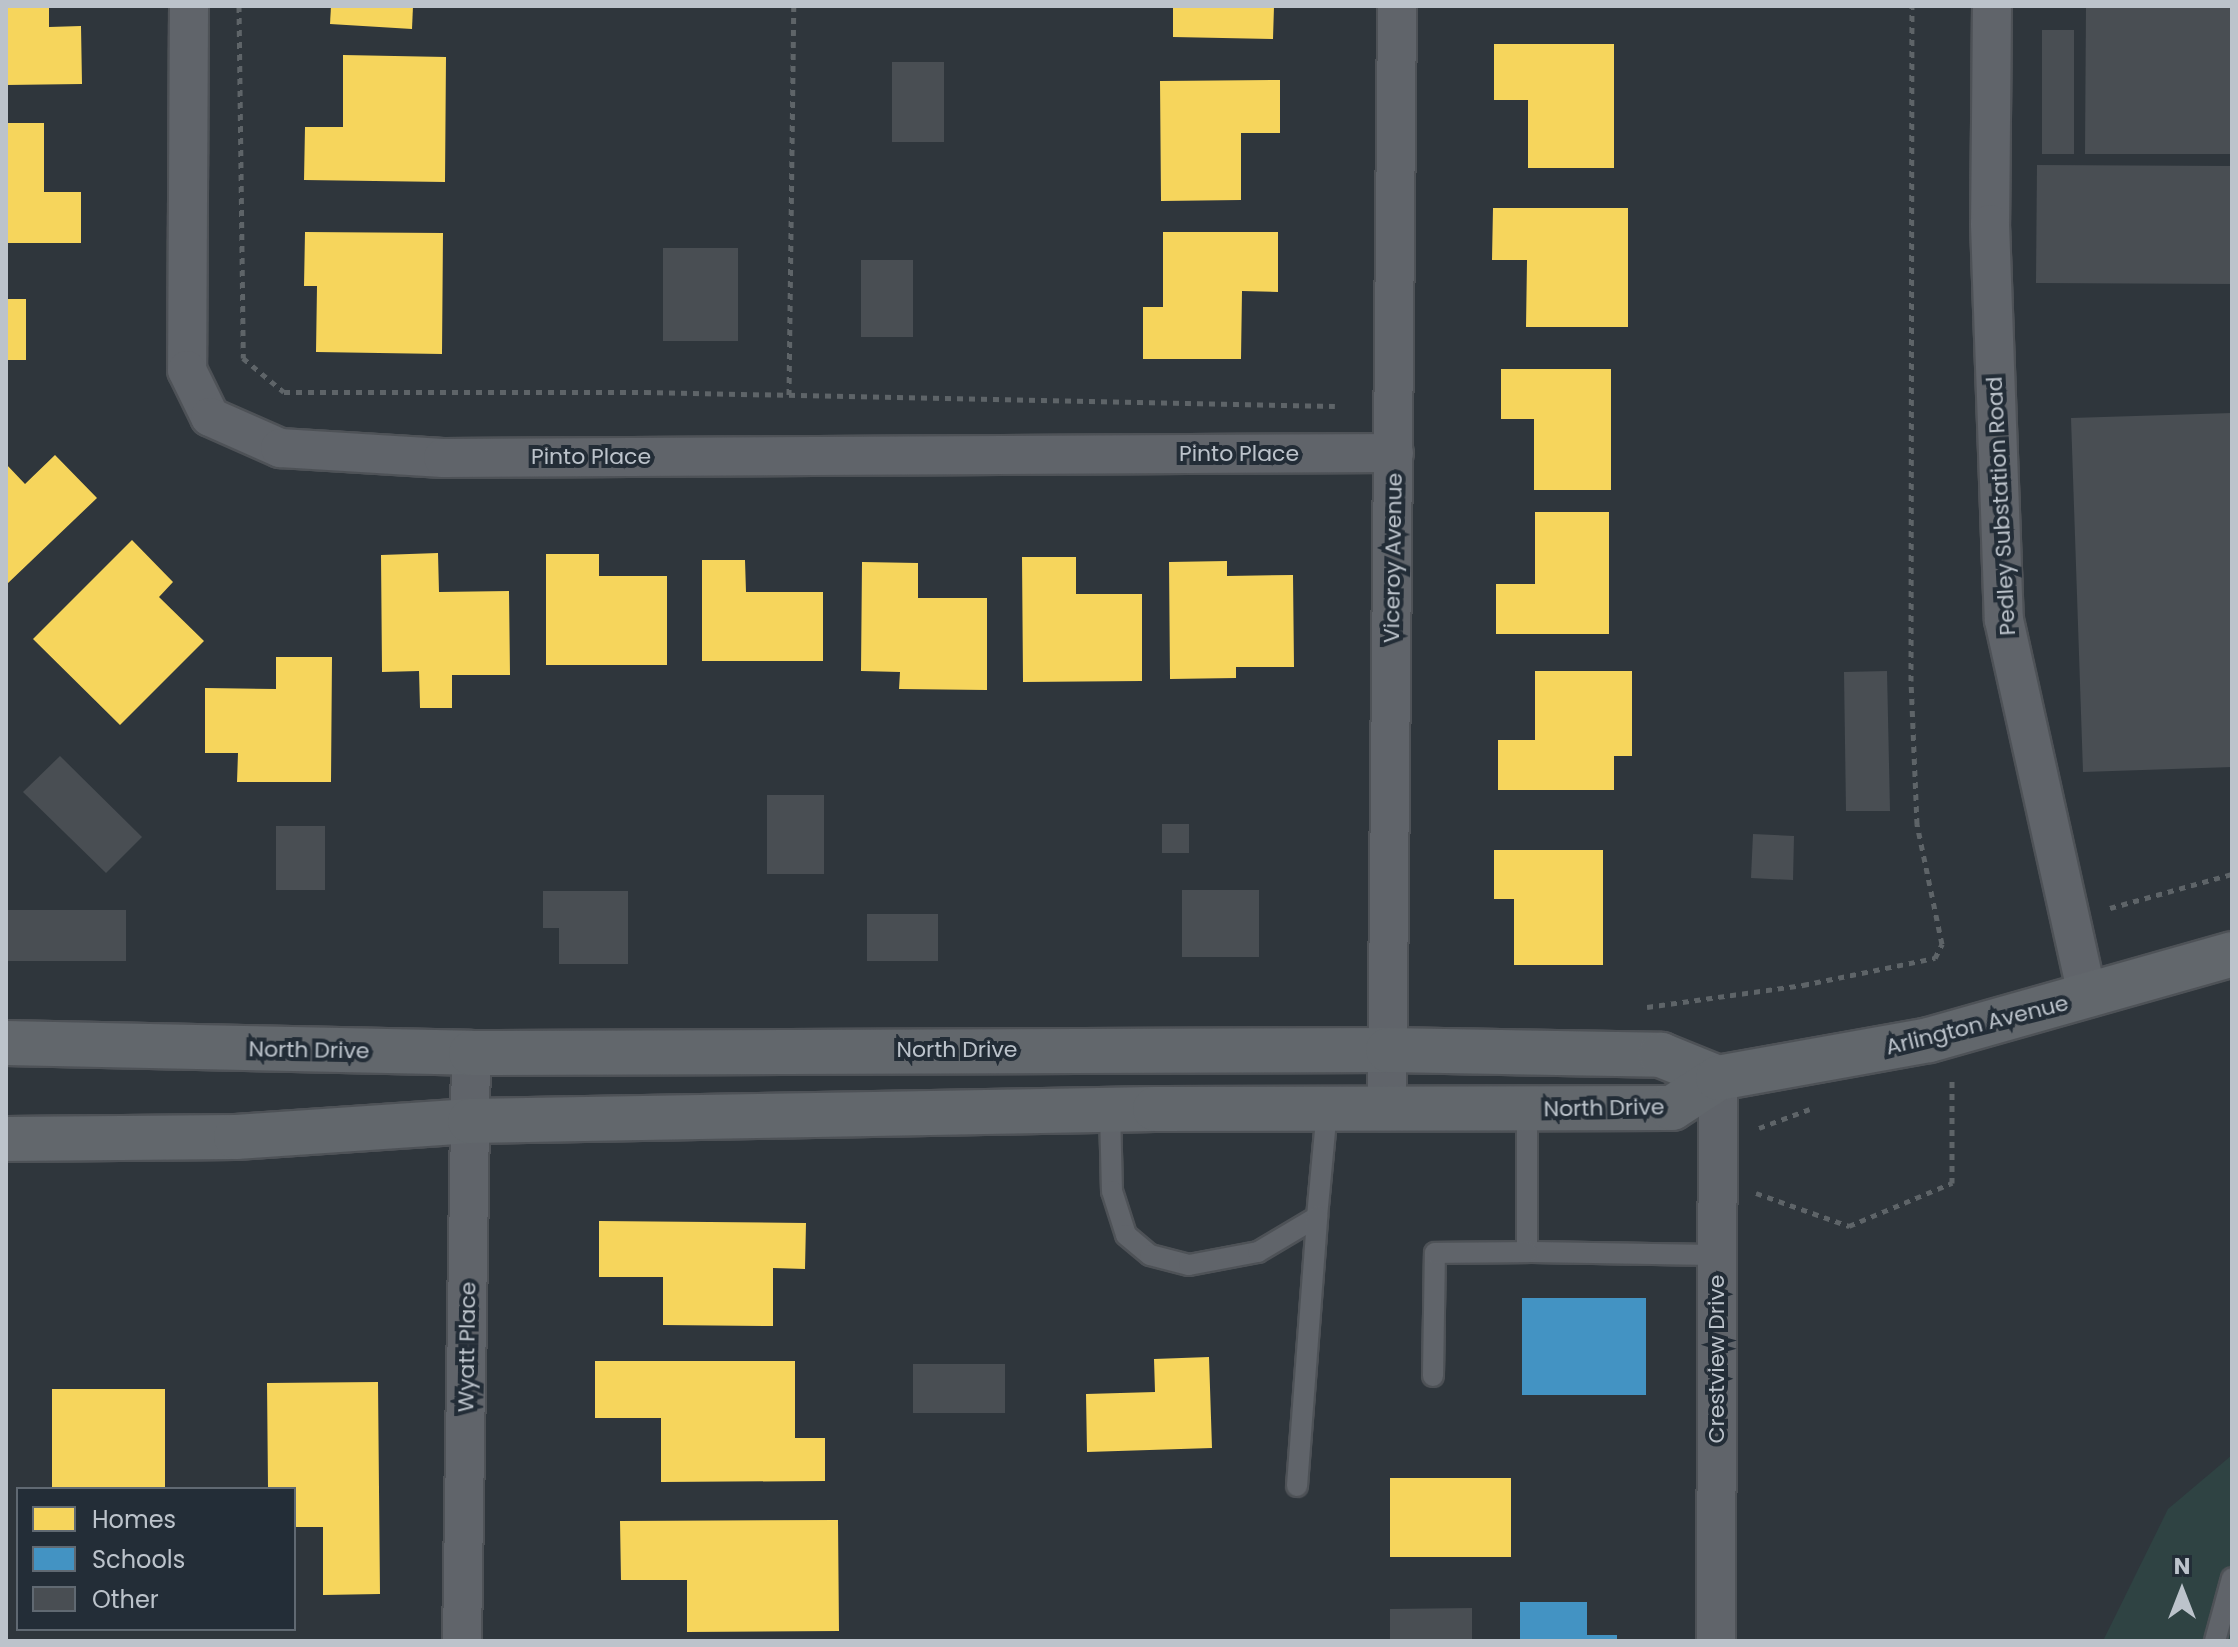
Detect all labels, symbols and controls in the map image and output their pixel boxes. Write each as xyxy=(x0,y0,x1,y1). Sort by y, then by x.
street label: Pedley Substation Road xyxy=(1981,376,2021,636)
street label: Pinto Place xyxy=(1179,441,1299,467)
street label: Pinto Place xyxy=(531,444,651,470)
street label: Viceroy Avenue xyxy=(1378,473,1408,643)
street label: Arlington Avenue xyxy=(1883,990,2071,1060)
street label: North Drive xyxy=(248,1036,370,1064)
street label: North Drive xyxy=(897,1037,1017,1063)
street label: North Drive xyxy=(1543,1094,1665,1122)
street label: Crestview Drive xyxy=(1704,1275,1730,1443)
street label: Wyatt Place xyxy=(453,1281,481,1413)
legend xyxy=(16,1487,296,1631)
text: Homes xyxy=(92,1503,176,1536)
text: Schools xyxy=(92,1543,185,1576)
north arrow xyxy=(2142,1551,2222,1631)
text: N xyxy=(2174,1551,2190,1582)
text: Other xyxy=(92,1583,159,1616)

